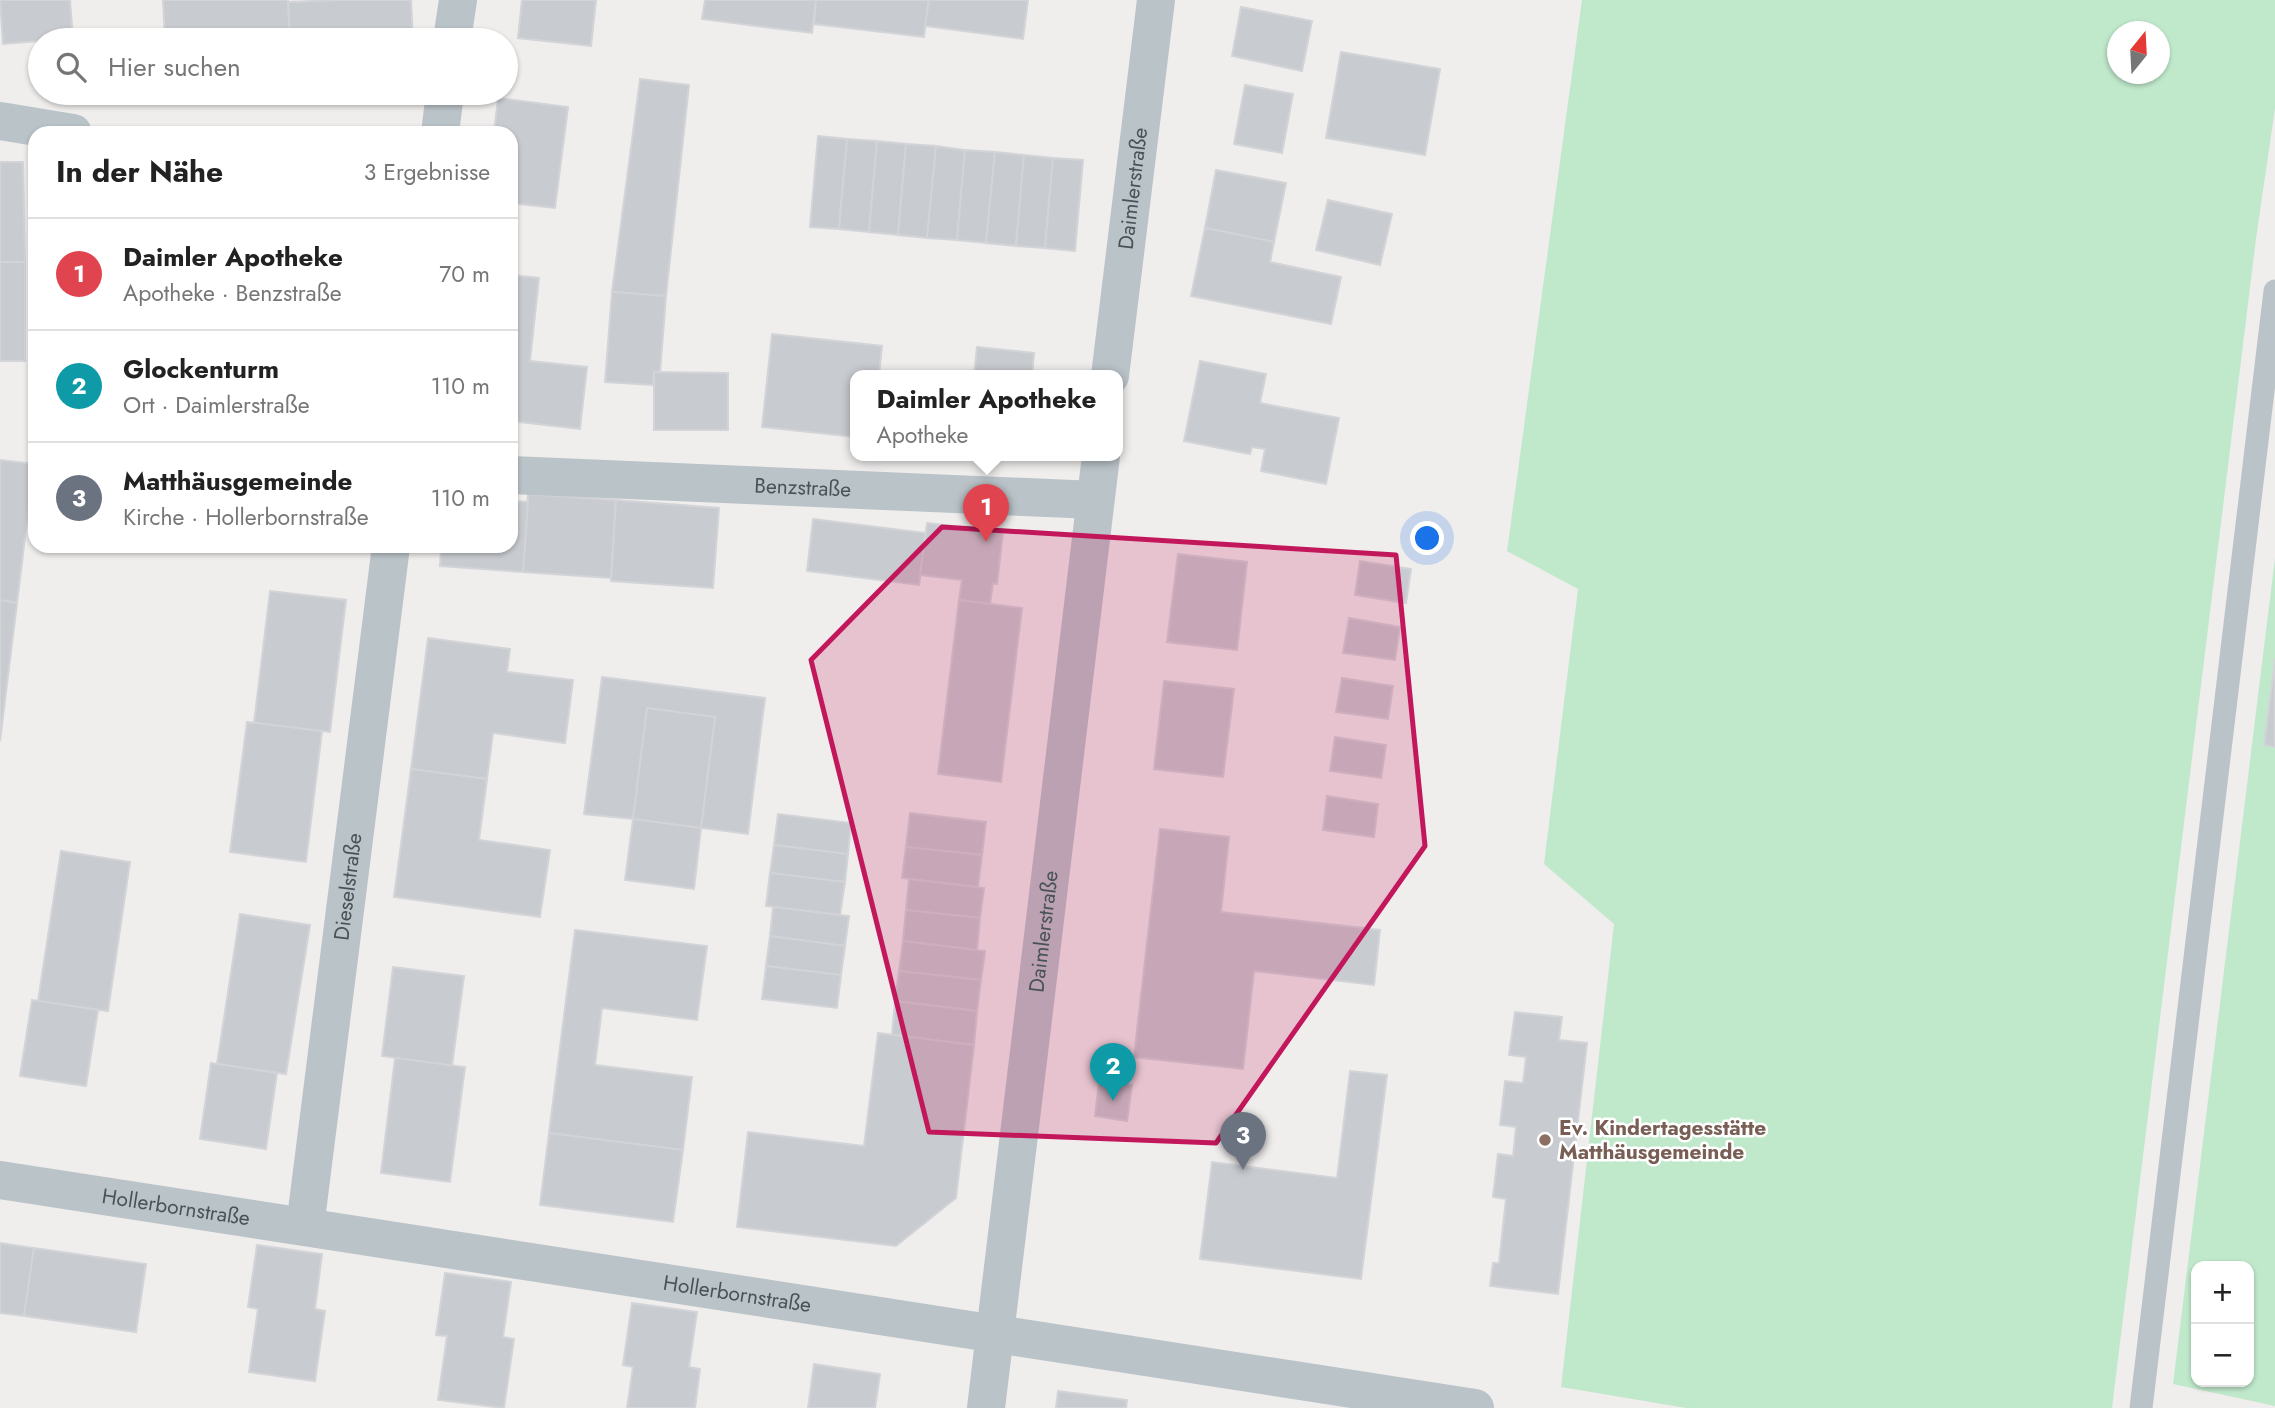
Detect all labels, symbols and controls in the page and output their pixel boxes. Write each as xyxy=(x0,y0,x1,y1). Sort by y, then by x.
north arrow xyxy=(2107,21,2170,84)
search box xyxy=(28,28,518,105)
icon: search xyxy=(52,48,90,86)
text: Hier suchen xyxy=(108,48,241,86)
street label: Daimlerstraße xyxy=(1111,126,1155,251)
text: In der Nähe xyxy=(56,150,223,193)
text: 3 Ergebnisse xyxy=(364,155,490,189)
text: Daimler Apotheke xyxy=(123,238,343,276)
text: 1 xyxy=(73,257,85,291)
text: 70 m xyxy=(439,257,490,291)
text: Apotheke · Benzstraße xyxy=(123,276,342,310)
text: Glockenturm xyxy=(123,350,279,388)
text: 2 xyxy=(71,369,87,403)
text: 110 m xyxy=(431,369,490,403)
popup xyxy=(850,370,1123,461)
text: Daimler Apotheke xyxy=(877,380,1096,418)
text: Ort · Daimlerstraße xyxy=(123,388,310,422)
text: Apotheke xyxy=(877,418,968,452)
text: Matthäusgemeinde xyxy=(123,462,353,500)
street label: Benzstraße xyxy=(754,470,852,505)
text: 3 xyxy=(72,481,86,515)
text: 110 m xyxy=(431,481,490,515)
pin: 1 xyxy=(963,484,1009,542)
text: Kirche · Hollerbornstraße xyxy=(123,500,369,534)
your location xyxy=(1410,521,1444,555)
street label: Dieselstraße xyxy=(326,831,370,942)
street label: Daimlerstraße xyxy=(1021,869,1066,994)
pin: 2 xyxy=(1090,1043,1136,1101)
pin: 3 xyxy=(1220,1112,1266,1170)
place label: Ev. Kindertagesstätte Matthäusgemeinde xyxy=(1559,1113,1766,1167)
marker: Ev. Kindertagesstätte Matthäusgemeinde xyxy=(1537,1132,1553,1148)
street label: Hollerbornstraße xyxy=(100,1181,252,1233)
map controls xyxy=(2191,1261,2254,1387)
button: + xyxy=(2191,1261,2254,1324)
street label: Hollerbornstraße xyxy=(661,1268,814,1320)
button: − xyxy=(2191,1324,2254,1387)

